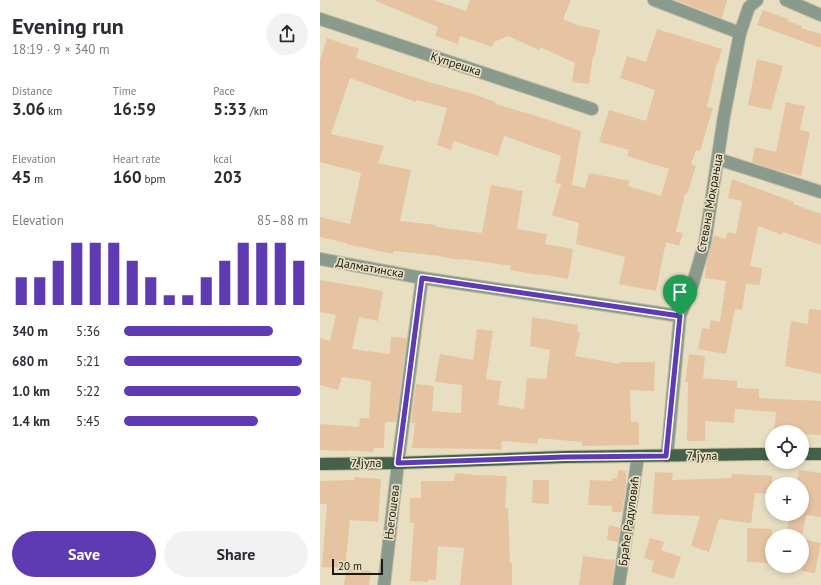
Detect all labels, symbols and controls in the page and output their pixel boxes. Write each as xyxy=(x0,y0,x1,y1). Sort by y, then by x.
text: Evening run xyxy=(12,12,124,40)
button: share xyxy=(266,13,308,55)
text: 18:19 · 9 × 340 m xyxy=(12,41,109,58)
street label: Купрешка xyxy=(429,48,483,79)
text: Distance xyxy=(12,84,52,98)
text: Time xyxy=(113,84,136,98)
text: Pace xyxy=(213,84,235,98)
text: 3.06 xyxy=(12,98,45,120)
text: 16:59 xyxy=(113,98,156,120)
text: 5:33 xyxy=(213,98,247,120)
text: km xyxy=(45,104,62,118)
text: /km xyxy=(247,104,268,118)
text: Elevation xyxy=(12,152,56,166)
text: Heart rate xyxy=(113,152,160,166)
text: kcal xyxy=(213,152,232,166)
street label: Стевана Мокрањца xyxy=(693,152,726,254)
text: 45 xyxy=(12,166,31,188)
text: 160 xyxy=(113,166,142,188)
text: 203 xyxy=(213,166,242,188)
text: m xyxy=(31,172,43,186)
text: bpm xyxy=(142,172,165,186)
text: Elevation xyxy=(12,212,64,229)
text: 85–88 m xyxy=(257,212,308,229)
street label: Далматинска xyxy=(335,254,405,281)
pin xyxy=(663,275,697,316)
icon: arrive xyxy=(669,281,691,303)
text: 340 m xyxy=(12,323,48,340)
text: 5:36 xyxy=(76,323,100,340)
text: 680 m xyxy=(12,353,48,370)
text: 5:21 xyxy=(76,353,100,370)
text: 1.0 km xyxy=(12,383,50,400)
text: 5:22 xyxy=(76,383,100,400)
text: 1.4 km xyxy=(12,413,50,430)
text: 5:45 xyxy=(76,413,100,430)
map controls xyxy=(765,425,809,573)
button: locate xyxy=(765,425,809,469)
street label: 7. јула xyxy=(687,448,717,463)
street label: 7. јула xyxy=(351,455,381,470)
street label: Браће Радуловић xyxy=(615,475,642,567)
button: + xyxy=(765,477,809,521)
street label: Његошева xyxy=(381,484,402,540)
button: − xyxy=(765,529,809,573)
button: Save xyxy=(12,531,156,577)
button: Share xyxy=(164,531,308,577)
scale bar xyxy=(332,557,383,576)
text: 20 m xyxy=(338,559,362,573)

